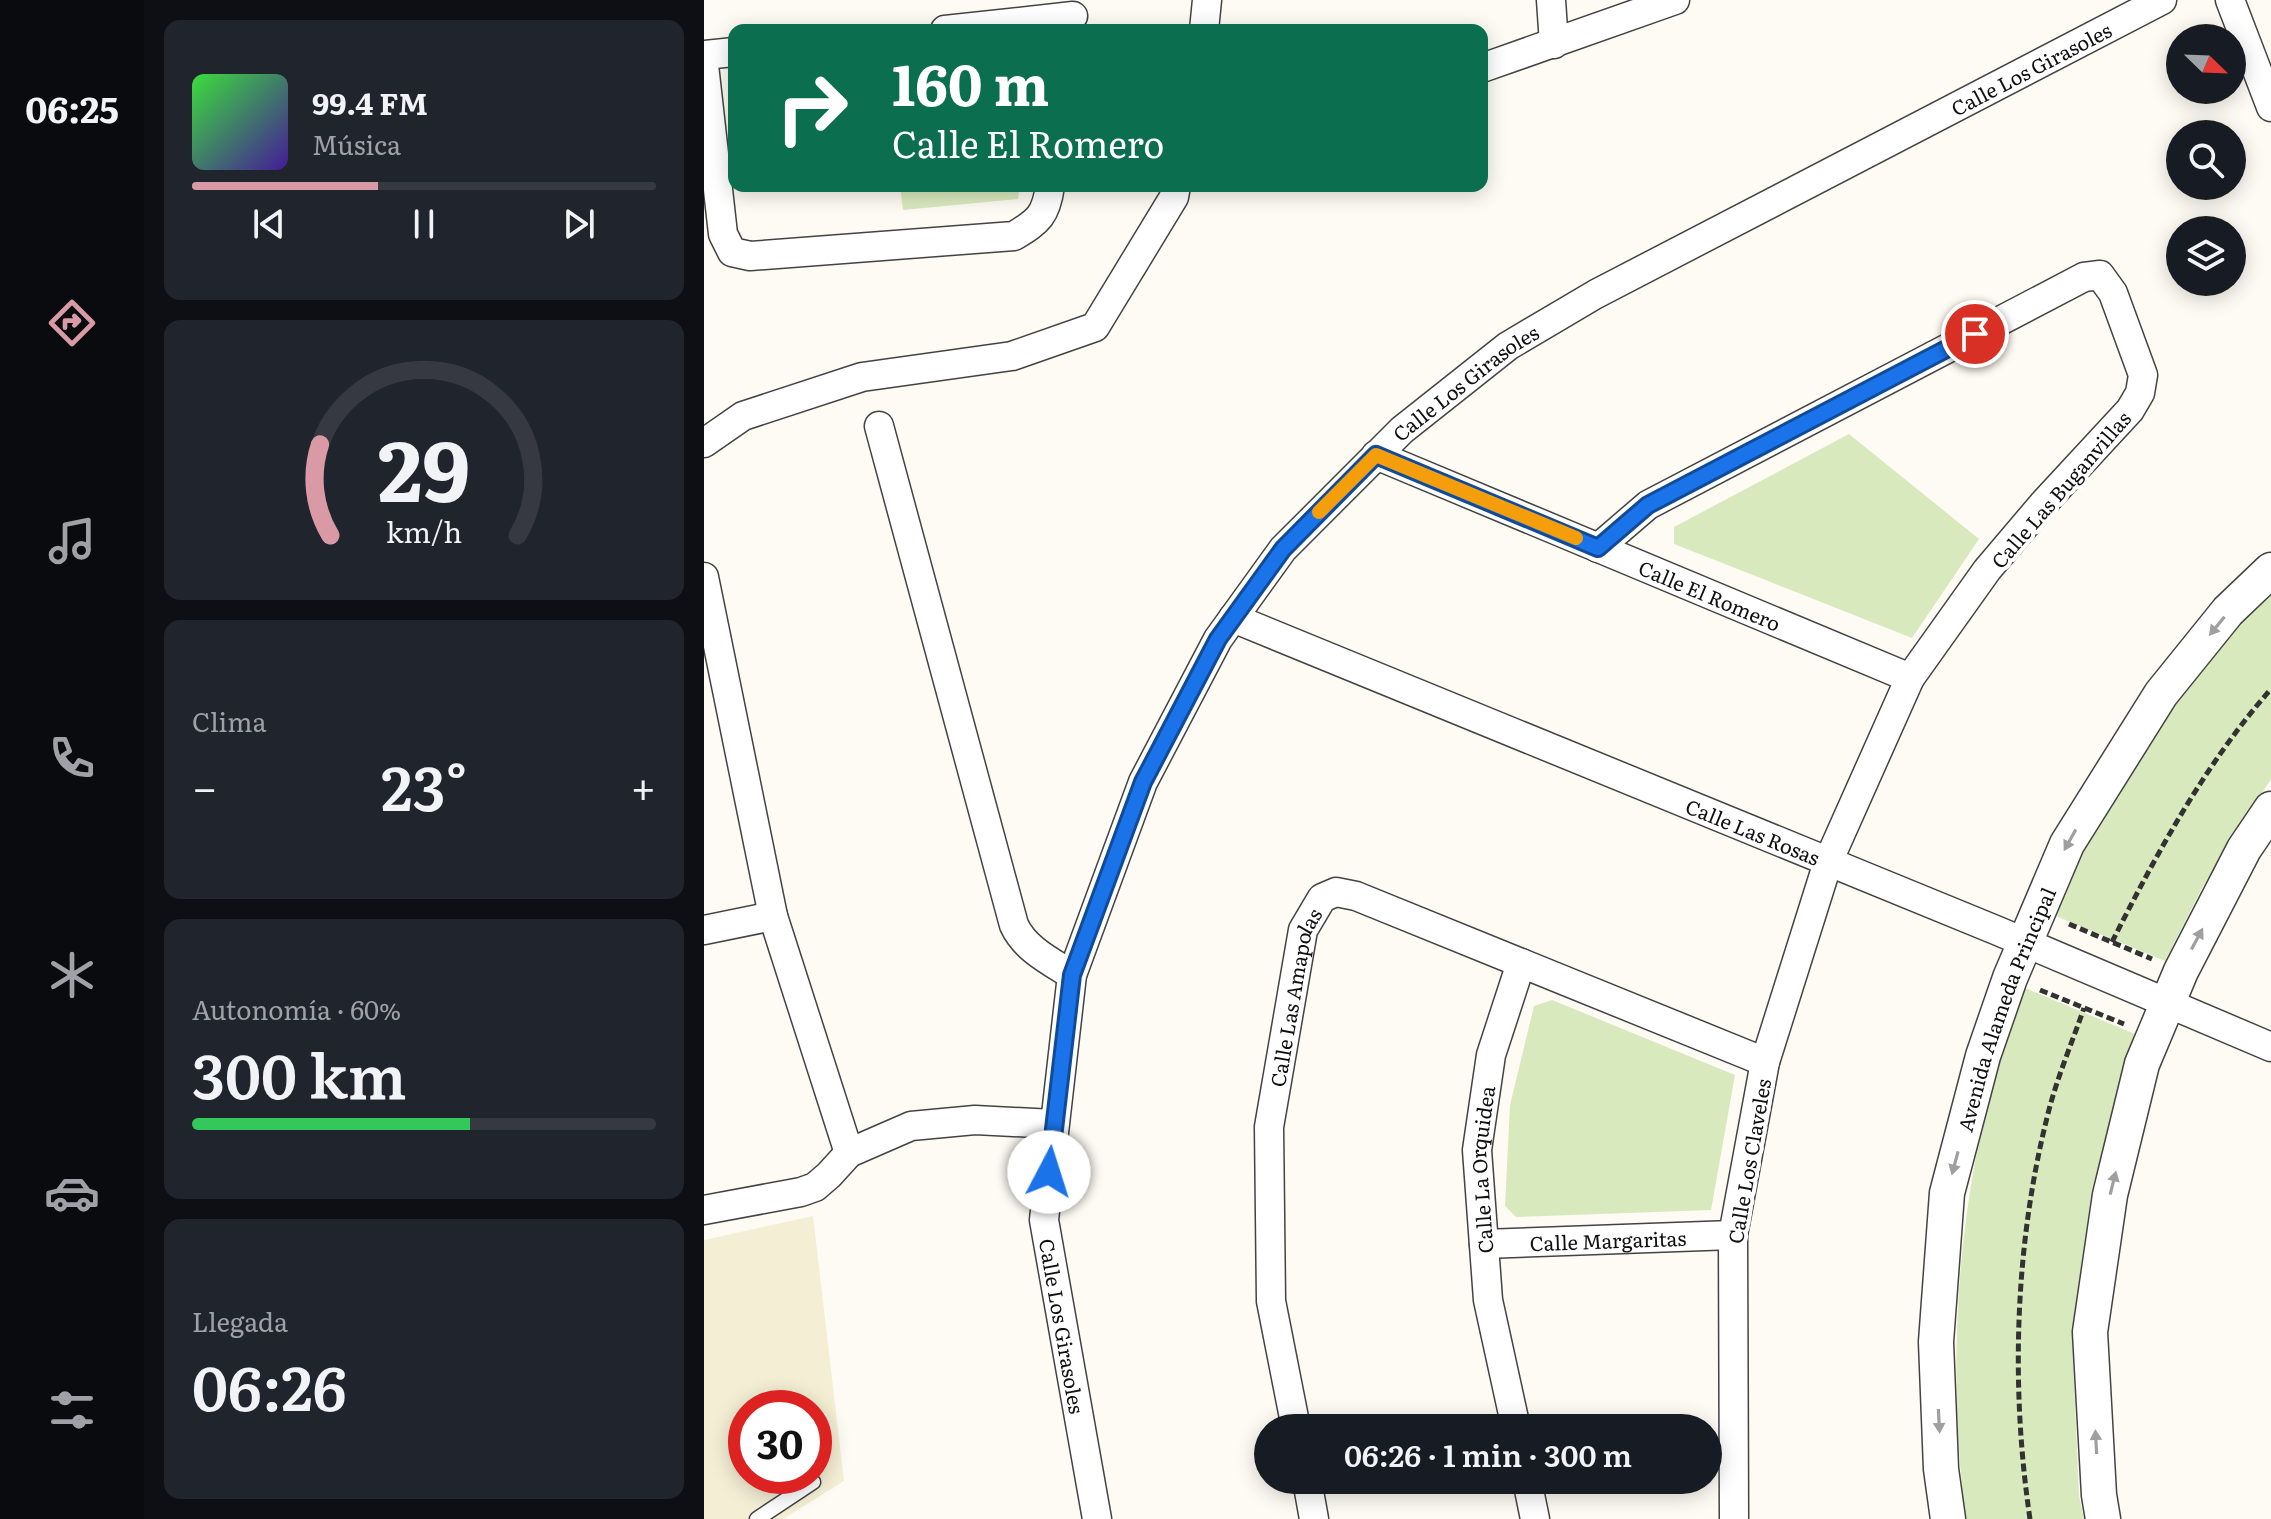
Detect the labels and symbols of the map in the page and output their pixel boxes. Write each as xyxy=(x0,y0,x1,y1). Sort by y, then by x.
street label: Calle Los Girasoles xyxy=(1945,14,2116,122)
north arrow xyxy=(2166,24,2246,104)
pin xyxy=(1941,300,2009,368)
street label: Calle Los Girasoles xyxy=(1385,316,1544,447)
street label: Calle Las Buganvillas xyxy=(1983,404,2137,574)
street label: Calle El Romero xyxy=(1634,551,1786,638)
one-way arrow xyxy=(2209,616,2226,636)
street label: Calle Las Rosas xyxy=(1681,790,1825,872)
one-way arrow xyxy=(2063,829,2077,851)
street label: Avenida Alameda Principal xyxy=(1949,882,2062,1135)
street label: Calle Las Amapolas xyxy=(1261,902,1328,1089)
one-way arrow xyxy=(2191,927,2204,950)
street label: Calle Los Claveles xyxy=(1719,1076,1777,1246)
street label: Calle La Orquidea xyxy=(1462,1083,1501,1255)
position arrow xyxy=(1007,1130,1091,1214)
one-way arrow xyxy=(1948,1150,1960,1175)
one-way arrow xyxy=(2107,1171,2119,1196)
street label: Calle Margaritas xyxy=(1529,1222,1687,1257)
street label: Calle Los Girasoles xyxy=(1033,1236,1093,1416)
speed limit sign: 30 xyxy=(728,1390,832,1494)
one-way arrow xyxy=(1933,1409,1946,1434)
one-way arrow xyxy=(2089,1429,2102,1454)

